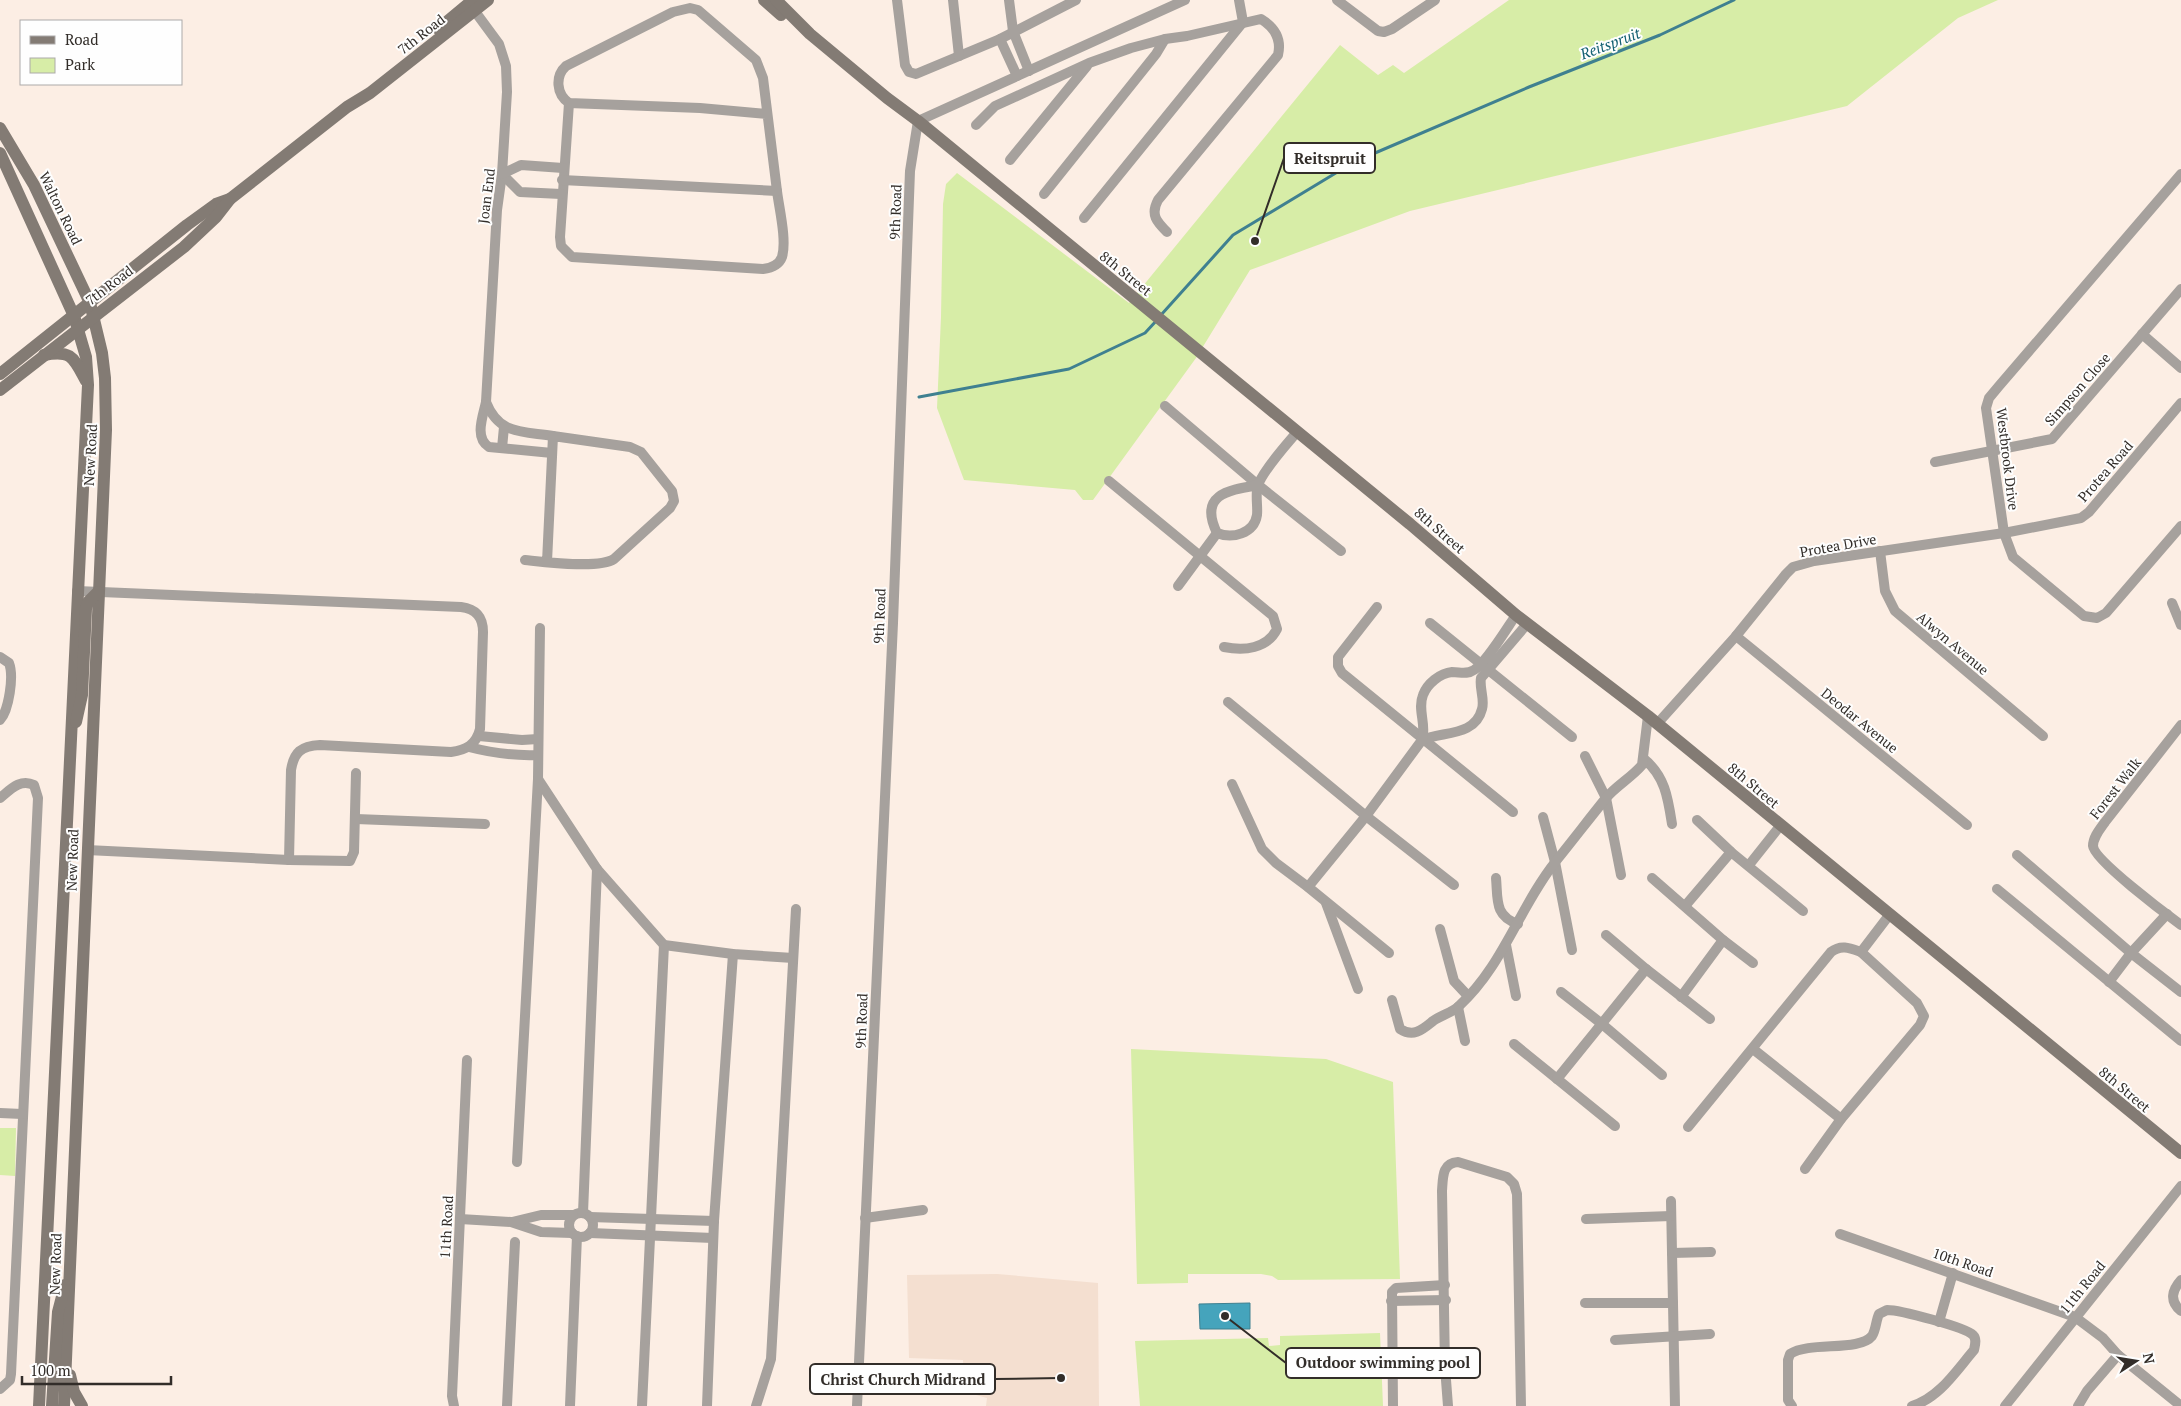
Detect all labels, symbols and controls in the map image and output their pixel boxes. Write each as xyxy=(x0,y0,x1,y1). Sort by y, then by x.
street label: 7th Road xyxy=(394,9,449,58)
legend xyxy=(20,20,182,85)
water label: Reitspruit xyxy=(1576,22,1644,64)
text: Road xyxy=(65,29,98,49)
text: Park xyxy=(65,54,95,74)
callout: Reitspruit xyxy=(1284,143,1375,173)
text: Reitspruit xyxy=(1294,148,1366,168)
street label: Joan End xyxy=(473,167,499,225)
street label: Walton Road xyxy=(35,168,87,248)
street label: 9th Road xyxy=(885,184,905,240)
street label: 8th Street xyxy=(1096,246,1157,300)
street label: 7th Road xyxy=(81,261,137,309)
street label: Simpson Close xyxy=(2040,348,2114,430)
street label: Westbrook Drive xyxy=(1992,407,2024,511)
street label: New Road xyxy=(79,423,101,487)
street label: Protea Road xyxy=(2073,436,2137,506)
street label: 8th Street xyxy=(1411,503,1470,558)
street label: Protea Drive xyxy=(1798,529,1878,561)
street label: 9th Road xyxy=(869,588,889,644)
street label: Alwyn Avenue xyxy=(1913,607,1993,679)
street label: Deodar Avenue xyxy=(1818,683,1902,757)
street label: Forest Walk xyxy=(2085,753,2145,823)
street label: 8th Street xyxy=(1724,758,1784,813)
street label: New Road xyxy=(61,828,83,891)
street label: 9th Road xyxy=(851,993,871,1049)
street label: 8th Street xyxy=(2095,1062,2155,1117)
street label: 11th Road xyxy=(435,1195,457,1259)
street label: New Road xyxy=(44,1232,66,1295)
street label: 10th Road xyxy=(1930,1243,1996,1281)
street label: 11th Road xyxy=(2055,1256,2109,1317)
north arrow xyxy=(2111,1336,2161,1386)
callout: Outdoor swimming pool xyxy=(1286,1348,1480,1378)
text: N xyxy=(2139,1351,2160,1366)
text: Outdoor swimming pool xyxy=(1296,1352,1470,1372)
scale bar xyxy=(22,1354,171,1386)
text: 100 m xyxy=(30,1360,71,1380)
callout: Christ Church Midrand xyxy=(810,1364,995,1394)
text: Christ Church Midrand xyxy=(820,1369,986,1389)

